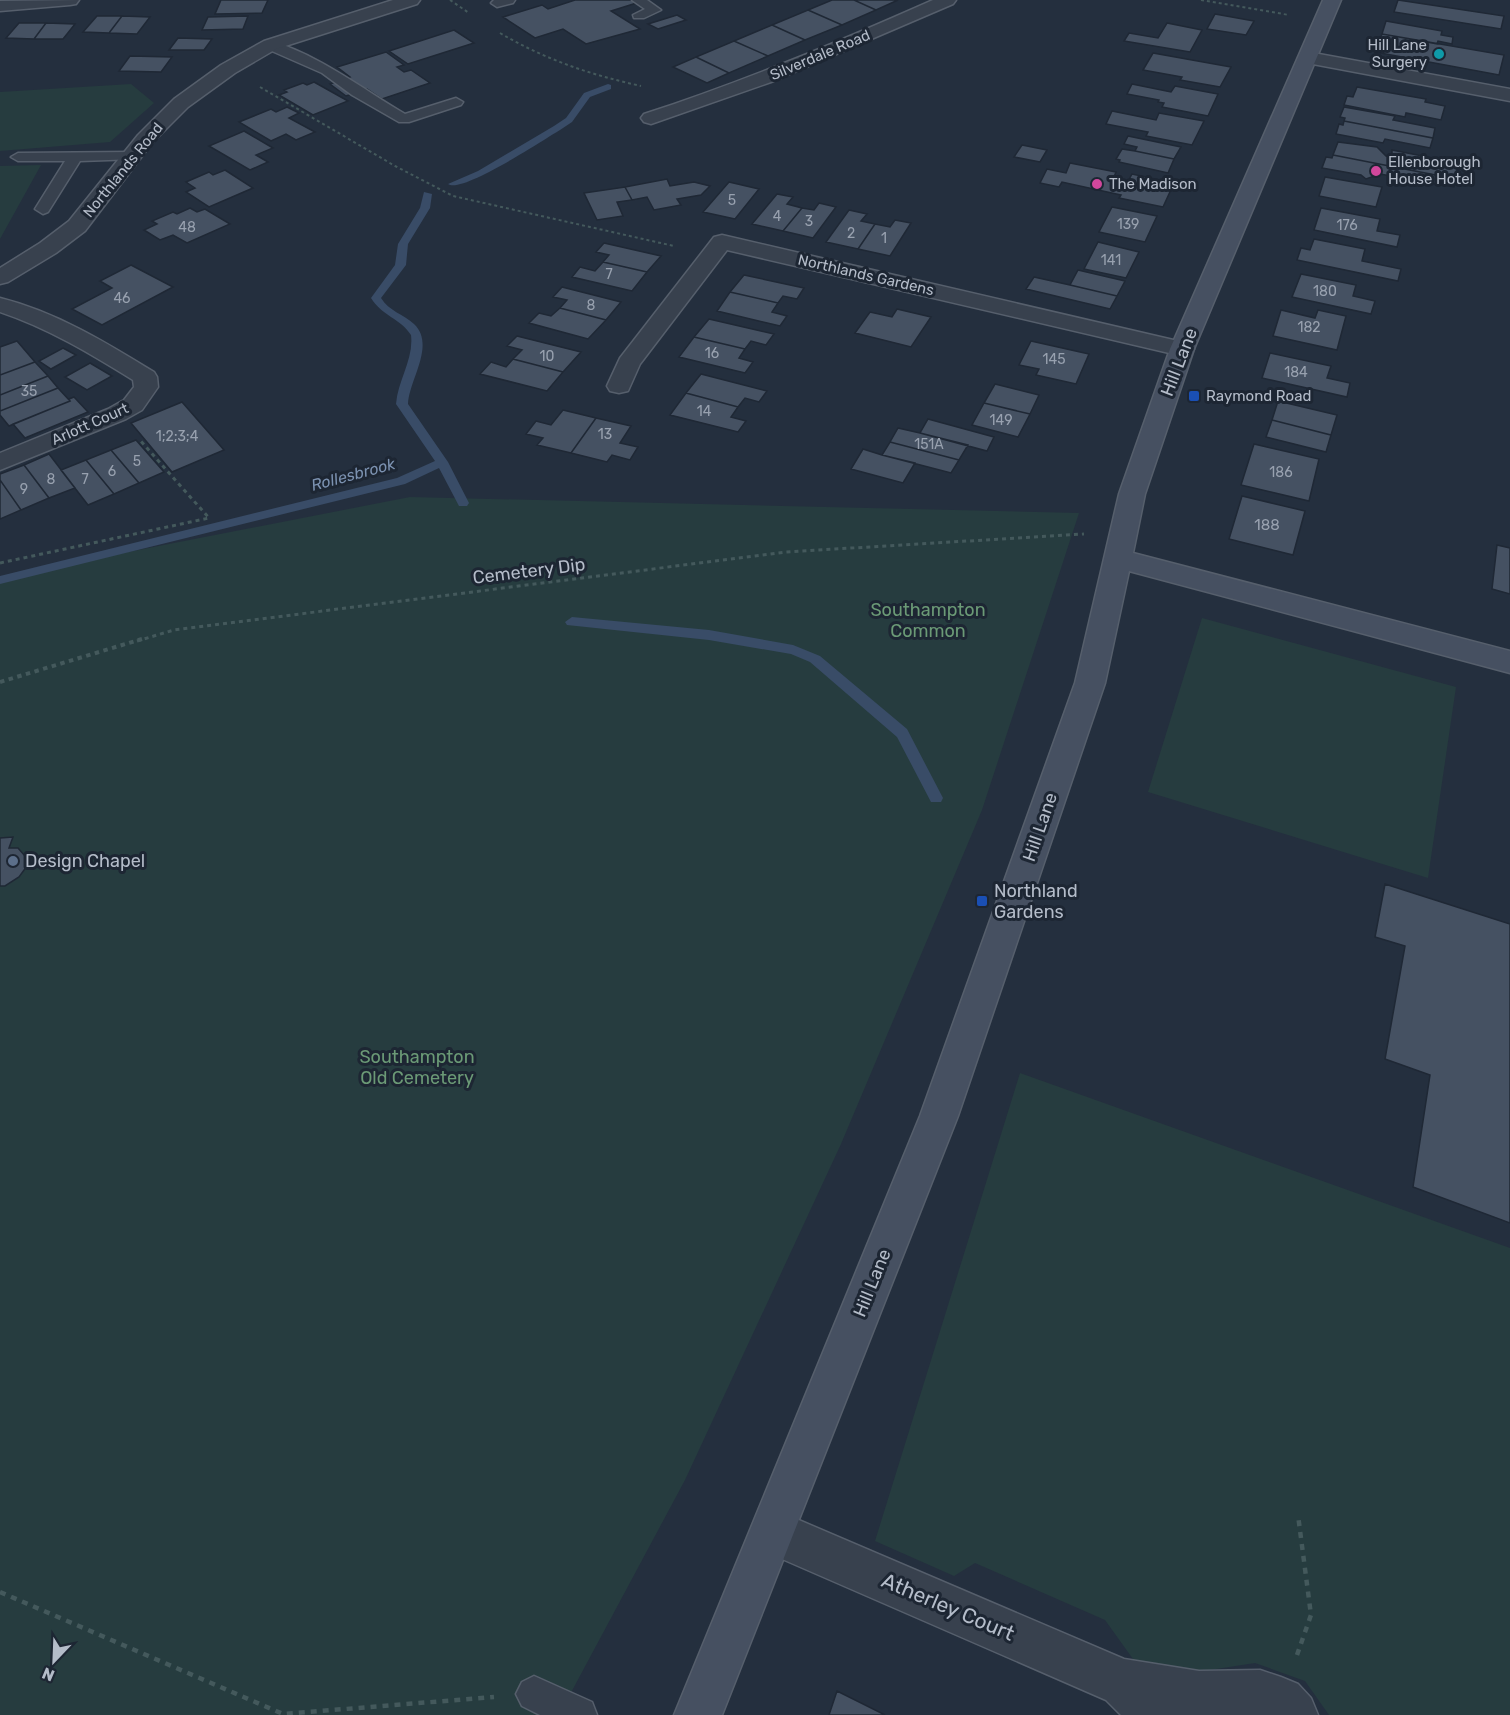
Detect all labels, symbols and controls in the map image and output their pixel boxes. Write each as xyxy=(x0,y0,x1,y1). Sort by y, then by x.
street label: Silverdale Road xyxy=(767,26,873,84)
place label: Hill Lane Surgery xyxy=(1367,36,1427,71)
marker: Hill Lane Surgery xyxy=(1432,47,1446,61)
street label: Northlands Road xyxy=(79,119,167,221)
place label: Ellenborough House Hotel xyxy=(1388,153,1481,188)
marker: Ellenborough House Hotel xyxy=(1369,164,1383,178)
place label: The Madison xyxy=(1109,175,1197,193)
marker: The Madison xyxy=(1090,177,1104,191)
house number: 5 xyxy=(728,192,736,209)
house number: 4 xyxy=(773,208,782,225)
house number: 3 xyxy=(805,213,813,230)
house number: 139 xyxy=(1117,216,1139,233)
house number: 176 xyxy=(1336,217,1358,234)
house number: 48 xyxy=(178,219,196,236)
house number: 2 xyxy=(847,225,855,242)
house number: 1 xyxy=(881,230,887,247)
street label: Northlands Gardens xyxy=(796,251,936,299)
house number: 141 xyxy=(1101,252,1121,269)
house number: 7 xyxy=(605,266,613,283)
house number: 180 xyxy=(1313,283,1337,300)
house number: 46 xyxy=(113,290,131,307)
house number: 8 xyxy=(587,297,596,314)
house number: 182 xyxy=(1297,319,1321,336)
street label: Hill Lane xyxy=(1156,325,1202,399)
house number: 16 xyxy=(705,345,719,362)
house number: 10 xyxy=(540,348,555,365)
house number: 145 xyxy=(1042,351,1066,368)
house number: 184 xyxy=(1284,364,1308,381)
house number: 35 xyxy=(21,383,37,400)
place label: Raymond Road xyxy=(1206,387,1311,405)
marker: Raymond Road xyxy=(1187,389,1201,403)
street label: Arlott Court xyxy=(49,399,131,449)
house number: 14 xyxy=(697,403,712,420)
house number: 149 xyxy=(990,412,1012,429)
house number: 13 xyxy=(598,426,612,443)
house number: 1;2;3;4 xyxy=(156,428,199,445)
house number: 151A xyxy=(914,436,944,453)
house number: 5 xyxy=(133,453,141,470)
water label: Rollesbrook xyxy=(309,454,398,495)
house number: 6 xyxy=(108,463,116,480)
house number: 186 xyxy=(1269,464,1293,481)
house number: 8 xyxy=(47,471,56,488)
house number: 7 xyxy=(81,471,89,488)
house number: 9 xyxy=(20,481,28,498)
house number: 188 xyxy=(1254,516,1280,534)
street label: Cemetery Dip xyxy=(471,553,587,589)
park label: Southampton Common xyxy=(870,599,986,642)
street label: Hill Lane xyxy=(1018,790,1062,864)
place label: Design Chapel xyxy=(25,850,145,872)
marker: Design Chapel xyxy=(6,854,20,868)
place label: Northland Gardens xyxy=(994,880,1078,923)
marker: Northland Gardens xyxy=(975,894,989,908)
park label: Southampton Old Cemetery xyxy=(359,1046,475,1089)
street label: Hill Lane xyxy=(848,1246,896,1320)
street label: Atherley Court xyxy=(878,1567,1018,1646)
north arrow xyxy=(24,1631,84,1691)
text: N xyxy=(39,1663,57,1685)

